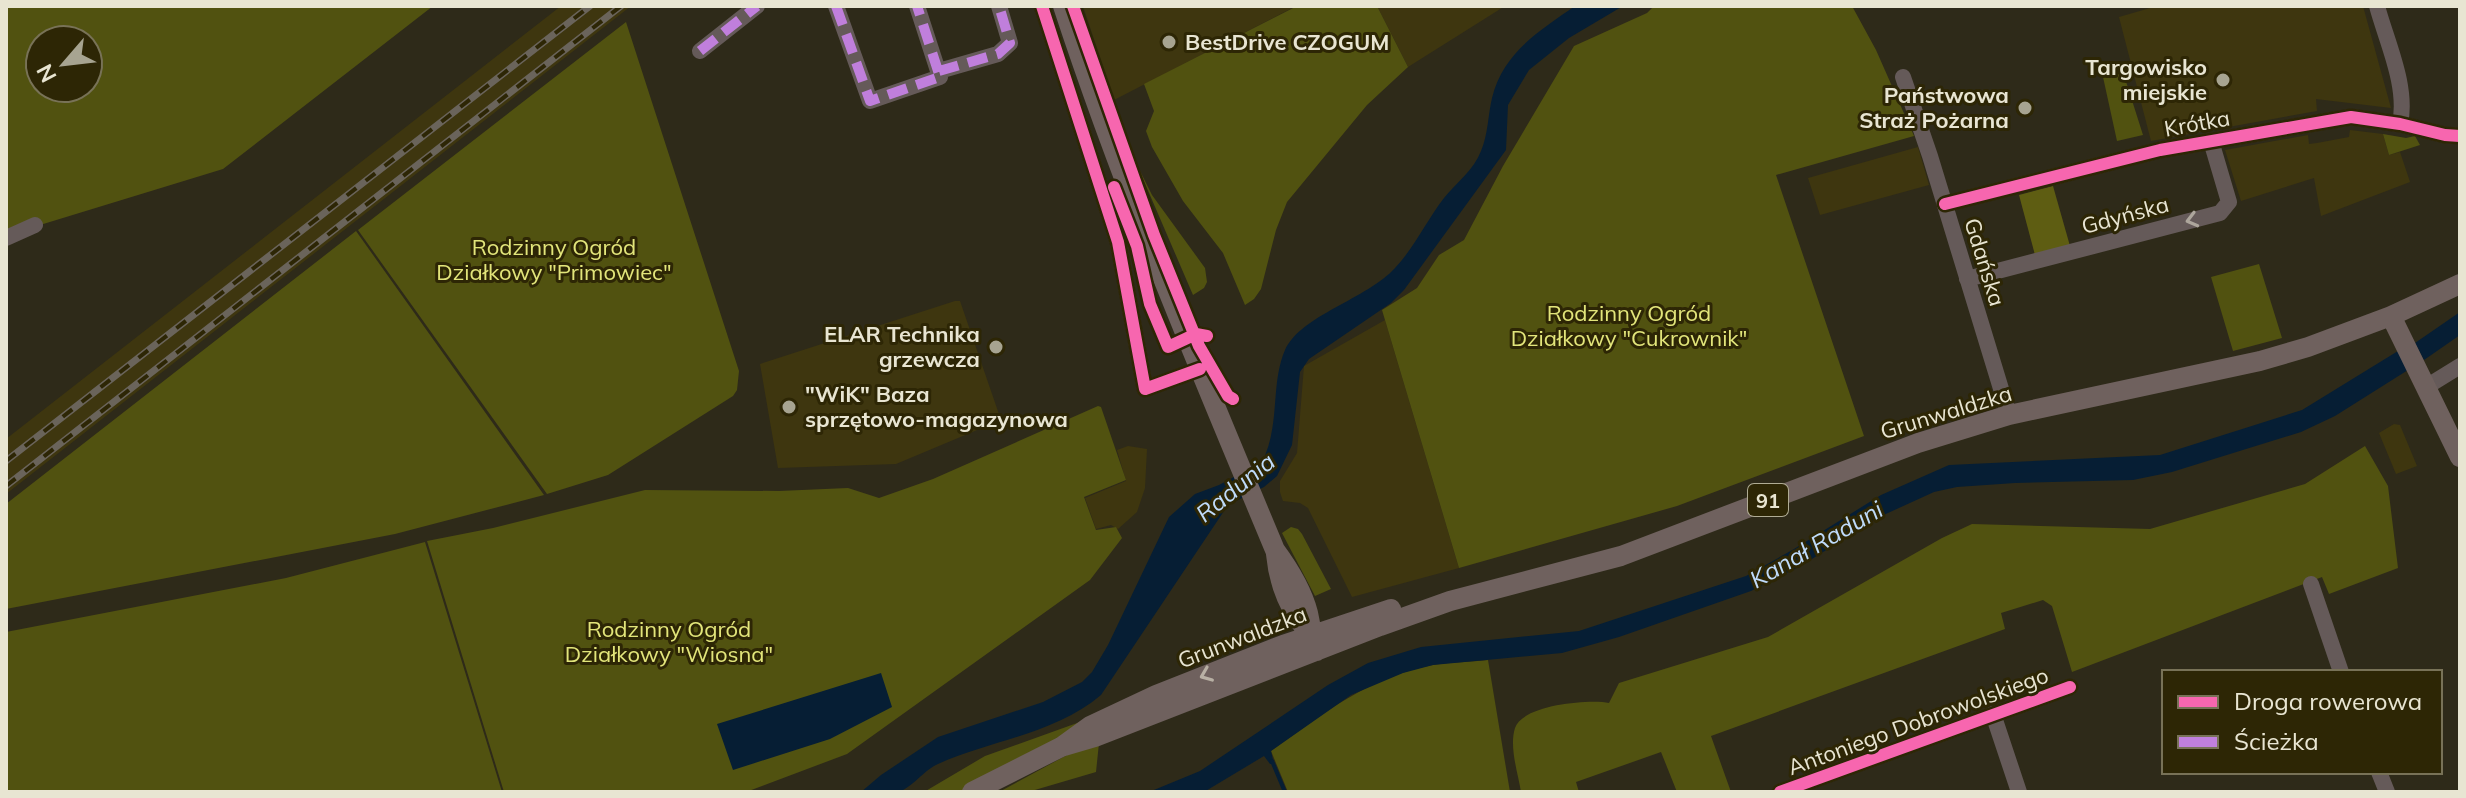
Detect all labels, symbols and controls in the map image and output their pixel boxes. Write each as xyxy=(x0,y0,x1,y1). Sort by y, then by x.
north arrow xyxy=(24,24,104,104)
place label: BestDrive CZOGUM xyxy=(1185,28,1389,56)
marker: BestDrive CZOGUM xyxy=(1160,33,1178,51)
place label: Targowisko miejskie xyxy=(2085,53,2207,106)
text: N xyxy=(30,59,63,87)
marker: Targowisko miejskie xyxy=(2214,71,2232,89)
place label: Państwowa Straż Pożarna xyxy=(1859,81,2009,134)
marker: Państwowa Straż Pożarna xyxy=(2016,99,2034,117)
street label: Krótka xyxy=(2162,103,2232,143)
street label: Gdyńska xyxy=(2078,190,2172,240)
one-way arrow xyxy=(2186,211,2200,227)
street label: Gdańska xyxy=(1958,215,2012,309)
park label: Rodzinny Ogród Działkowy "Primowiec" xyxy=(436,233,672,286)
park label: Rodzinny Ogród Działkowy "Cukrownik" xyxy=(1511,299,1747,352)
place label: ELAR Technika grzewcza xyxy=(824,320,980,373)
marker: ELAR Technika grzewcza xyxy=(987,338,1005,356)
street label: Grunwaldzka xyxy=(1877,379,2015,445)
place label: "WiK" Baza sprzętowo-magazynowa xyxy=(805,380,1068,433)
marker: "WiK" Baza sprzętowo-magazynowa xyxy=(780,398,798,416)
water label: Radunia xyxy=(1189,446,1281,528)
road number: 91 xyxy=(1748,484,1788,516)
water label: Kanał Raduni xyxy=(1744,494,1888,594)
street label: Grunwaldzka xyxy=(1174,600,1310,674)
park label: Rodzinny Ogród Działkowy "Wiosna" xyxy=(565,615,773,668)
street label: Antoniego Dobrowolskiego xyxy=(1784,661,2052,781)
one-way arrow xyxy=(1200,666,1214,682)
legend xyxy=(2162,670,2442,774)
text: Droga rowerowa xyxy=(2234,686,2422,716)
text: Ścieżka xyxy=(2234,726,2319,756)

